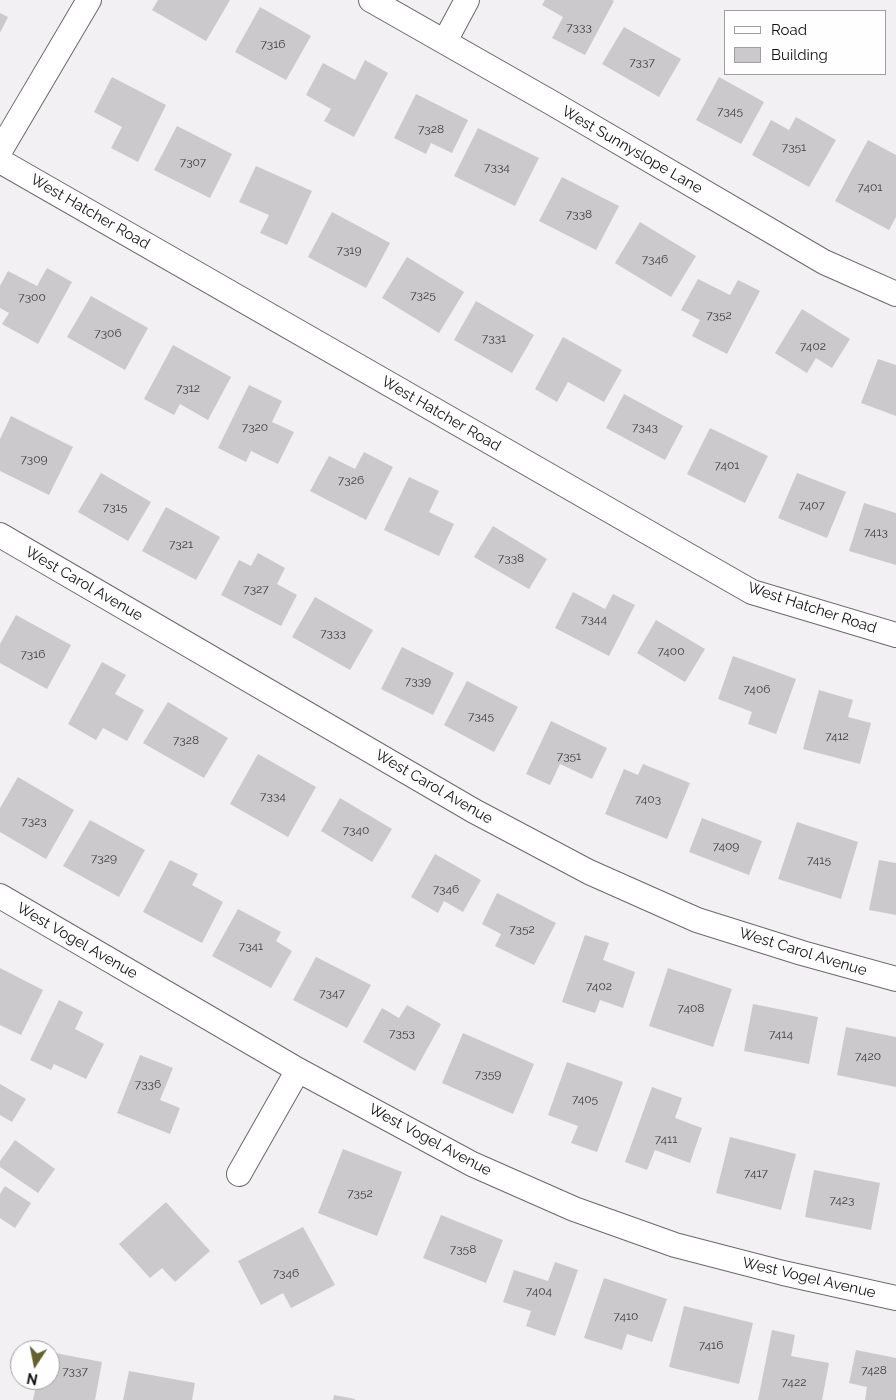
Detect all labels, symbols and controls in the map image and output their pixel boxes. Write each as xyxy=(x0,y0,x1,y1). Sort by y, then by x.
legend xyxy=(724,10,886,75)
house number: 7333 xyxy=(566,20,592,34)
text: Road xyxy=(771,21,807,39)
house number: 7316 xyxy=(260,37,286,51)
text: Building xyxy=(771,46,828,64)
house number: 7337 xyxy=(629,55,655,69)
street label: West Sunnyslope Lane xyxy=(558,102,706,198)
house number: 7345 xyxy=(717,104,743,118)
house number: 7328 xyxy=(418,122,444,136)
house number: 7351 xyxy=(782,140,806,154)
house number: 7307 xyxy=(180,155,206,169)
house number: 7334 xyxy=(484,160,510,174)
street label: West Hatcher Road xyxy=(27,171,153,253)
house number: 7401 xyxy=(858,180,882,194)
house number: 7338 xyxy=(566,207,592,221)
house number: 7319 xyxy=(337,243,361,257)
house number: 7346 xyxy=(642,252,668,266)
house number: 7325 xyxy=(410,288,436,302)
house number: 7300 xyxy=(18,290,46,304)
house number: 7352 xyxy=(706,308,732,322)
house number: 7306 xyxy=(94,326,122,340)
house number: 7331 xyxy=(482,331,506,345)
house number: 7402 xyxy=(800,339,826,353)
street label: West Hatcher Road xyxy=(378,373,504,455)
house number: 7312 xyxy=(176,381,200,395)
house number: 7320 xyxy=(242,420,268,434)
house number: 7343 xyxy=(632,420,658,434)
house number: 7309 xyxy=(20,452,48,466)
house number: 7401 xyxy=(715,458,739,472)
house number: 7326 xyxy=(338,473,364,487)
house number: 7407 xyxy=(799,498,825,512)
house number: 7315 xyxy=(103,500,127,514)
house number: 7413 xyxy=(864,525,888,539)
house number: 7321 xyxy=(169,537,193,551)
street label: West Carol Avenue xyxy=(22,543,146,625)
house number: 7338 xyxy=(498,551,524,565)
street label: West Hatcher Road xyxy=(745,579,879,637)
house number: 7327 xyxy=(243,582,269,596)
house number: 7344 xyxy=(581,612,607,626)
house number: 7333 xyxy=(320,626,346,640)
house number: 7400 xyxy=(657,644,685,658)
house number: 7316 xyxy=(20,647,46,661)
house number: 7339 xyxy=(405,674,431,688)
house number: 7406 xyxy=(744,682,770,696)
house number: 7345 xyxy=(468,709,494,723)
house number: 7412 xyxy=(825,729,849,743)
house number: 7328 xyxy=(173,733,199,747)
street label: West Carol Avenue xyxy=(372,746,496,828)
house number: 7351 xyxy=(557,749,581,763)
house number: 7334 xyxy=(260,789,286,803)
house number: 7403 xyxy=(635,792,661,806)
house number: 7323 xyxy=(21,814,47,828)
house number: 7340 xyxy=(343,823,369,837)
house number: 7409 xyxy=(713,839,739,853)
house number: 7329 xyxy=(91,851,117,865)
house number: 7415 xyxy=(807,853,831,867)
house number: 7346 xyxy=(433,882,459,896)
street label: West Vogel Avenue xyxy=(13,899,141,983)
house number: 7352 xyxy=(509,922,535,936)
street label: West Carol Avenue xyxy=(737,924,869,980)
house number: 7341 xyxy=(239,939,263,953)
house number: 7402 xyxy=(586,979,612,993)
house number: 7347 xyxy=(319,986,345,1000)
house number: 7408 xyxy=(678,1001,704,1015)
house number: 7353 xyxy=(389,1026,415,1040)
house number: 7414 xyxy=(769,1027,793,1041)
house number: 7420 xyxy=(855,1049,881,1063)
house number: 7359 xyxy=(475,1067,501,1081)
house number: 7336 xyxy=(135,1077,161,1091)
house number: 7405 xyxy=(572,1092,598,1106)
street label: West Vogel Avenue xyxy=(366,1100,494,1180)
house number: 7411 xyxy=(655,1132,677,1146)
house number: 7417 xyxy=(744,1166,768,1180)
house number: 7352 xyxy=(347,1186,373,1200)
house number: 7423 xyxy=(829,1193,855,1207)
house number: 7358 xyxy=(450,1242,476,1256)
street label: West Vogel Avenue xyxy=(741,1254,877,1302)
house number: 7346 xyxy=(273,1266,299,1280)
house number: 7404 xyxy=(526,1284,552,1298)
house number: 7410 xyxy=(614,1309,638,1323)
house number: 7416 xyxy=(699,1338,723,1352)
north arrow xyxy=(10,1340,60,1390)
house number: 7428 xyxy=(861,1363,887,1377)
house number: 7337 xyxy=(62,1364,88,1378)
text: N xyxy=(26,1370,39,1388)
house number: 7422 xyxy=(782,1375,806,1389)

